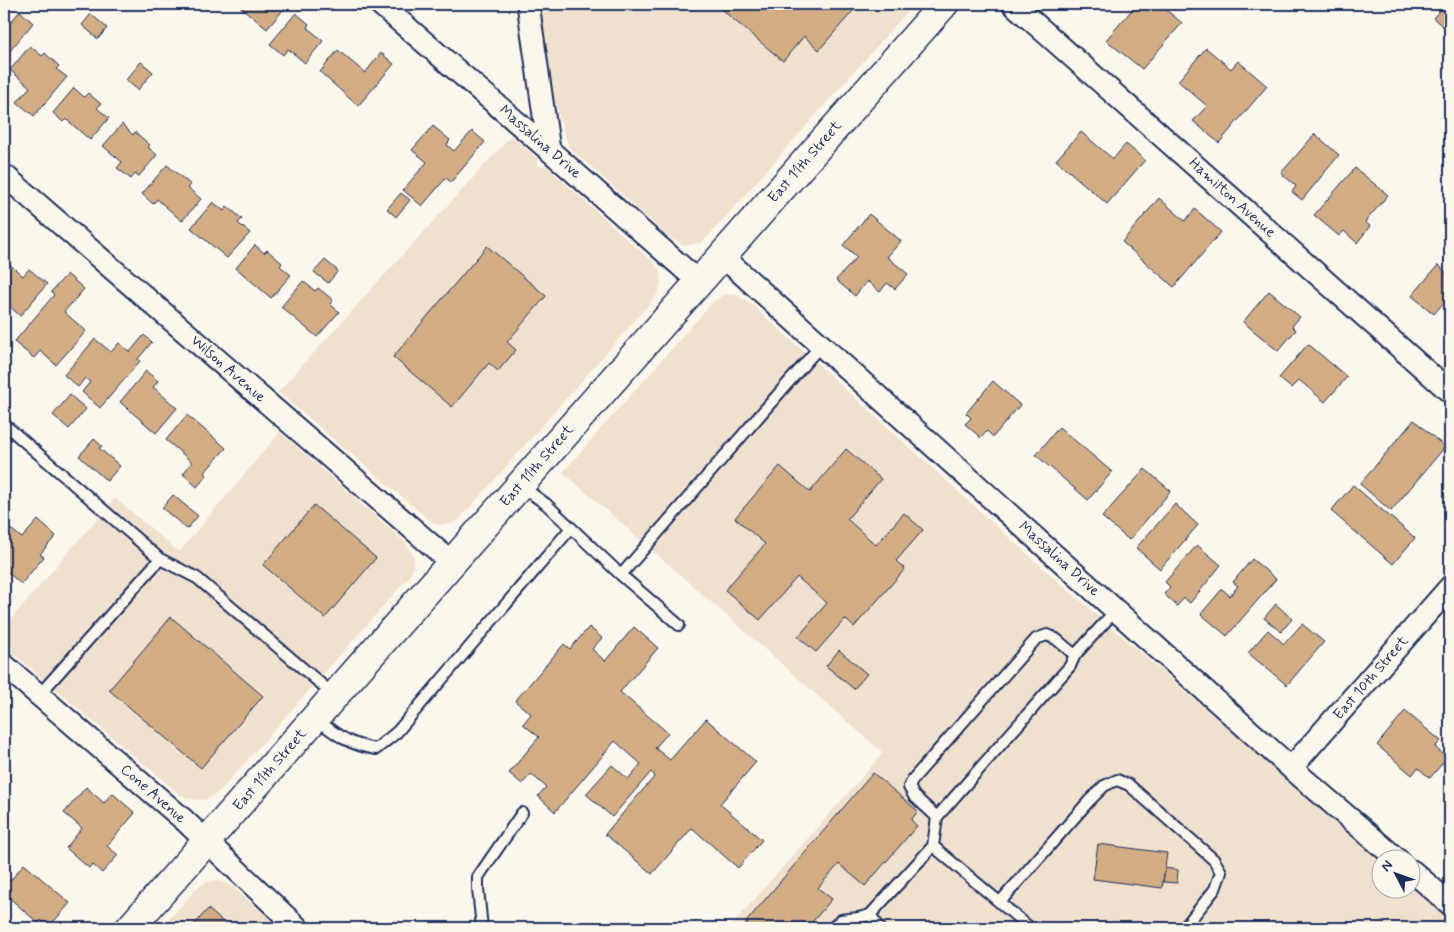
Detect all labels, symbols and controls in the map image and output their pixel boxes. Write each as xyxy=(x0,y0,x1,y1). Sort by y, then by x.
street label: Massalina Drive xyxy=(495,101,585,183)
street label: East 11th Street xyxy=(764,116,847,208)
street label: Hamilton Avenue xyxy=(1184,154,1280,242)
street label: Wilson Avenue xyxy=(186,331,270,407)
street label: East 11th Street xyxy=(496,420,579,512)
street label: Massalina Drive xyxy=(1014,517,1104,601)
street label: East 10th Street xyxy=(1329,632,1413,724)
street label: East 11th Street xyxy=(229,724,312,816)
street label: Cone Avenue xyxy=(116,760,190,828)
north arrow xyxy=(1372,850,1422,900)
text: N xyxy=(1377,857,1397,876)

